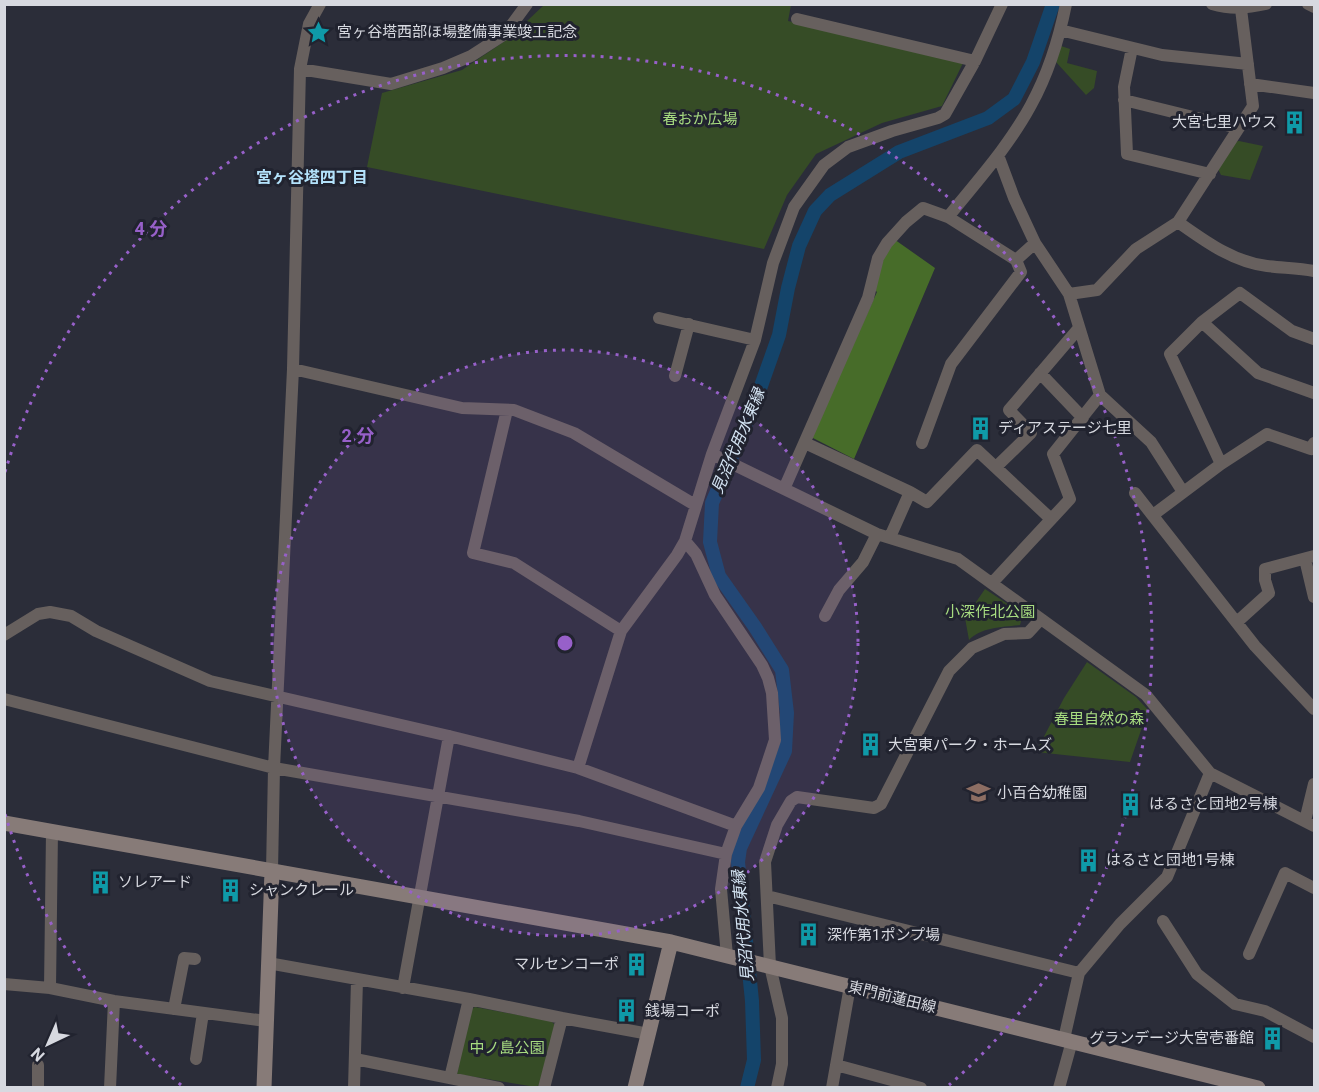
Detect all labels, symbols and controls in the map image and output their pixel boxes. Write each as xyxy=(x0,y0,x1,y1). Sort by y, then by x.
place icon: 宮ヶ谷塔西部ほ場整備事業竣工記念 xyxy=(306,19,332,45)
place label: 宮ヶ谷塔西部ほ場整備事業竣工記念 xyxy=(337,23,577,41)
building icon: 大宮七里ハウス xyxy=(1282,109,1308,135)
park label: 春おか広場 xyxy=(662,110,738,128)
place label: 大宮七里ハウス xyxy=(1172,113,1277,131)
district label: 宮ヶ谷塔四丁目 xyxy=(256,168,368,187)
text: 4 分 xyxy=(135,218,167,239)
water label: 見沼代用水東縁 xyxy=(707,384,769,496)
building icon: ディアステージ七里 xyxy=(967,415,993,441)
place label: ディアステージ七里 xyxy=(998,419,1132,437)
text: 2 分 xyxy=(342,425,374,446)
park label: 小深作北公園 xyxy=(945,603,1035,621)
centre of rings xyxy=(555,633,575,653)
park label: 春里自然の森 xyxy=(1054,710,1144,728)
building icon: 大宮東パーク・ホームズ xyxy=(857,732,883,758)
place label: 大宮東パーク・ホームズ xyxy=(888,736,1052,754)
school or university icon: 小百合幼稚園 xyxy=(966,780,992,806)
place label: 小百合幼稚園 xyxy=(997,784,1087,802)
building icon: はるさと団地2号棟 xyxy=(1118,791,1144,817)
place label: はるさと団地2号棟 xyxy=(1149,795,1277,813)
building icon: はるさと団地1号棟 xyxy=(1075,847,1101,873)
place label: はるさと団地1号棟 xyxy=(1106,851,1234,869)
water label: 見沼代用水東縁 xyxy=(728,867,757,983)
building icon: ソレアード xyxy=(87,869,113,895)
place label: ソレアード xyxy=(118,873,192,891)
building icon: シャンクレール xyxy=(218,877,244,903)
place label: シャンクレール xyxy=(249,881,354,899)
building icon: 深作第1ポンプ場 xyxy=(796,922,822,948)
place label: 深作第1ポンプ場 xyxy=(827,926,940,944)
building icon: マルセンコーポ xyxy=(624,951,650,977)
place label: マルセンコーポ xyxy=(514,955,619,973)
street label: 東門前蓮田線 xyxy=(846,977,938,1017)
building icon: 銭場コーポ xyxy=(614,998,640,1024)
place label: 銭場コーポ xyxy=(645,1002,720,1020)
north arrow xyxy=(18,1014,78,1074)
building icon: グランデージ大宮壱番館 xyxy=(1259,1025,1285,1051)
place label: グランデージ大宮壱番館 xyxy=(1089,1029,1254,1047)
park label: 中ノ島公園 xyxy=(469,1039,545,1057)
text: N xyxy=(27,1044,49,1065)

